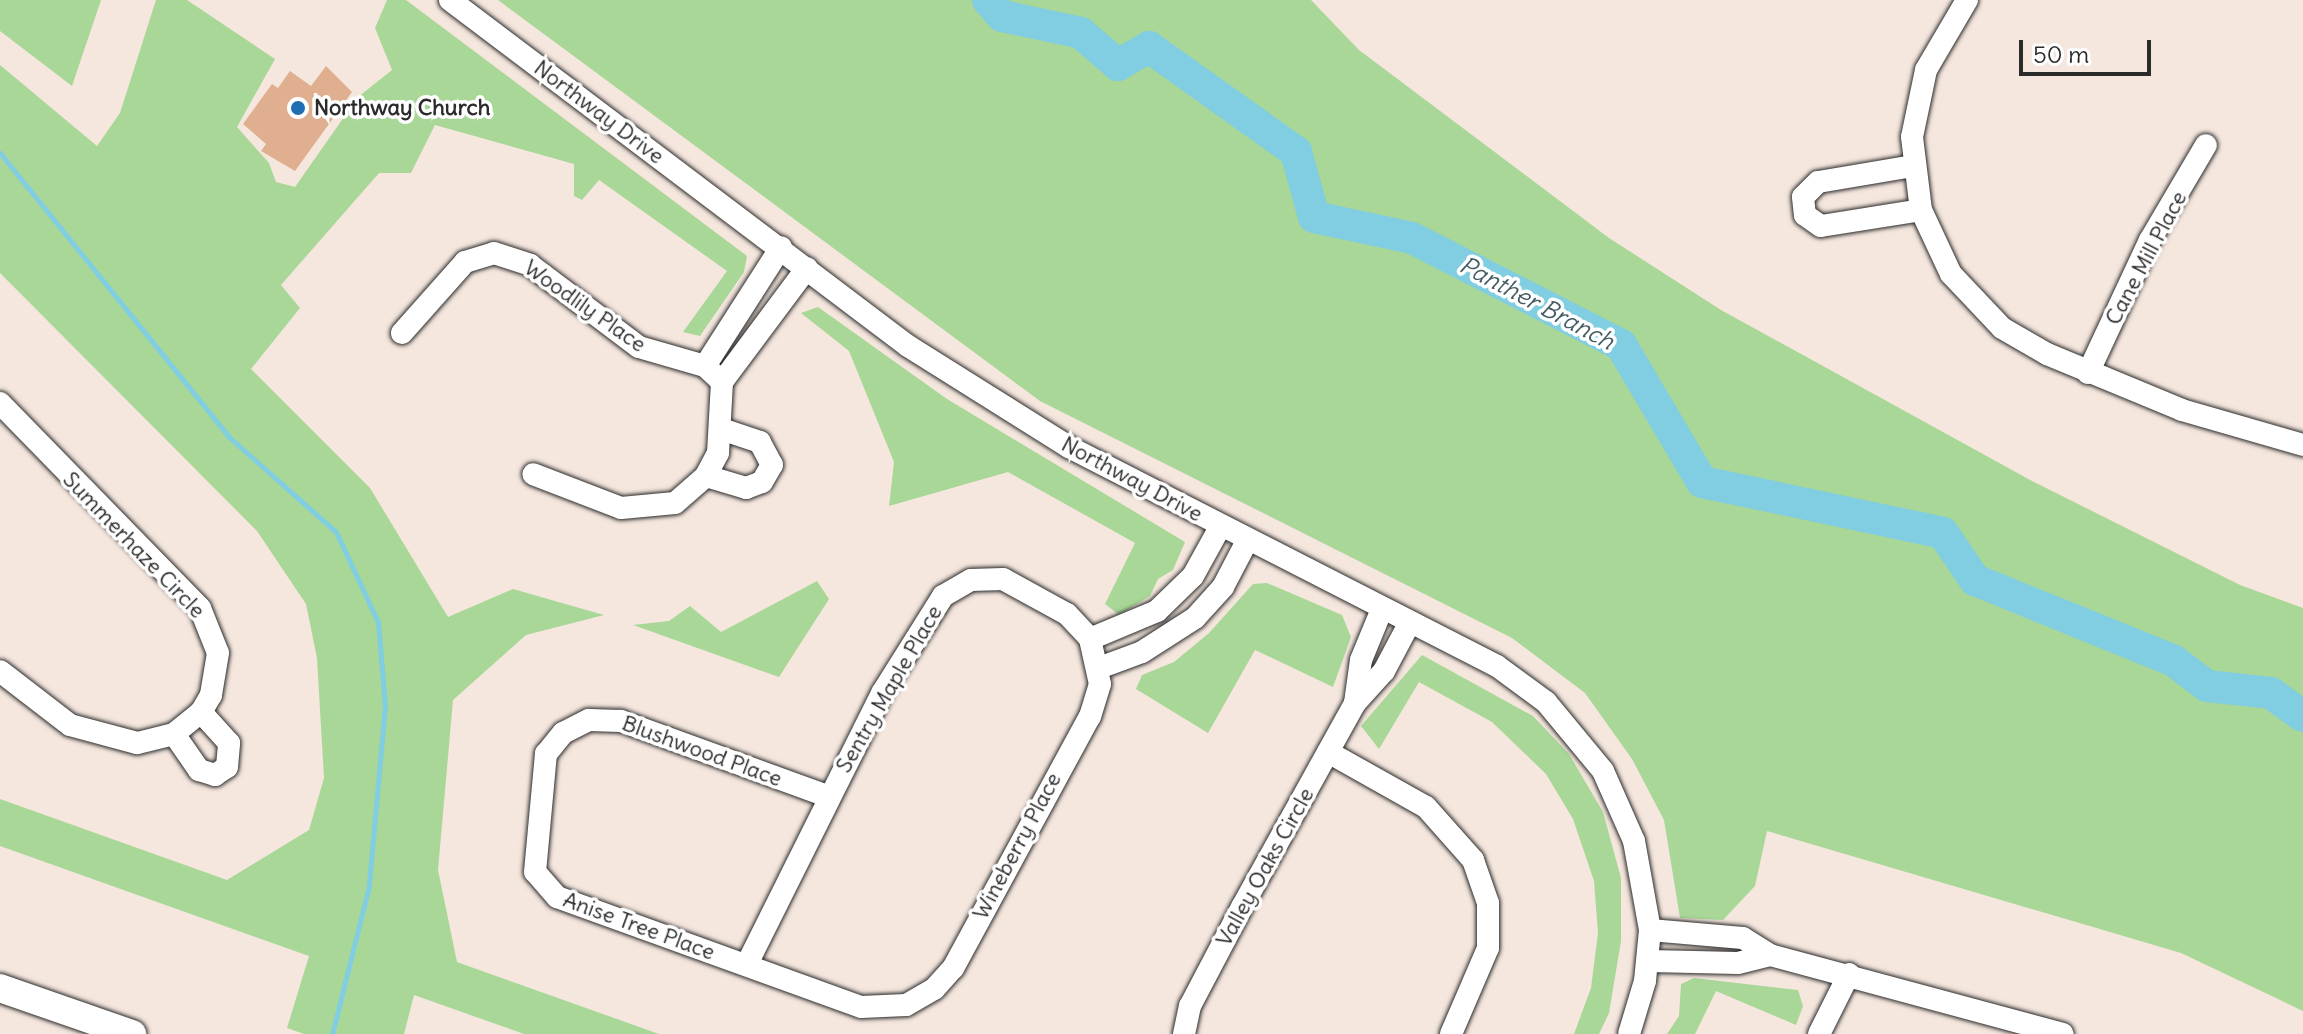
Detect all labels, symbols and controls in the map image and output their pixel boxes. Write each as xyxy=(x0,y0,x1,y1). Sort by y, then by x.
scale bar xyxy=(2023,24,2155,74)
text: 50 m xyxy=(2033,39,2089,69)
street label: Northway Drive xyxy=(529,55,669,169)
place label: Northway Church xyxy=(314,95,490,121)
marker: Northway Church xyxy=(289,99,307,117)
street label: Cane Mill Place xyxy=(2100,187,2192,329)
water label: Panther Branch xyxy=(1455,250,1619,356)
street label: Woodlily Place xyxy=(519,254,651,358)
street label: Northway Drive xyxy=(1057,431,1207,527)
street label: Summerhaze Circle xyxy=(57,466,211,624)
street label: Sentry Maple Place xyxy=(830,601,948,777)
street label: Blushwood Place xyxy=(618,710,786,792)
street label: Wineberry Place xyxy=(967,768,1067,924)
street label: Valley Oaks Circle xyxy=(1211,783,1319,951)
street label: Anise Tree Place xyxy=(560,886,718,966)

